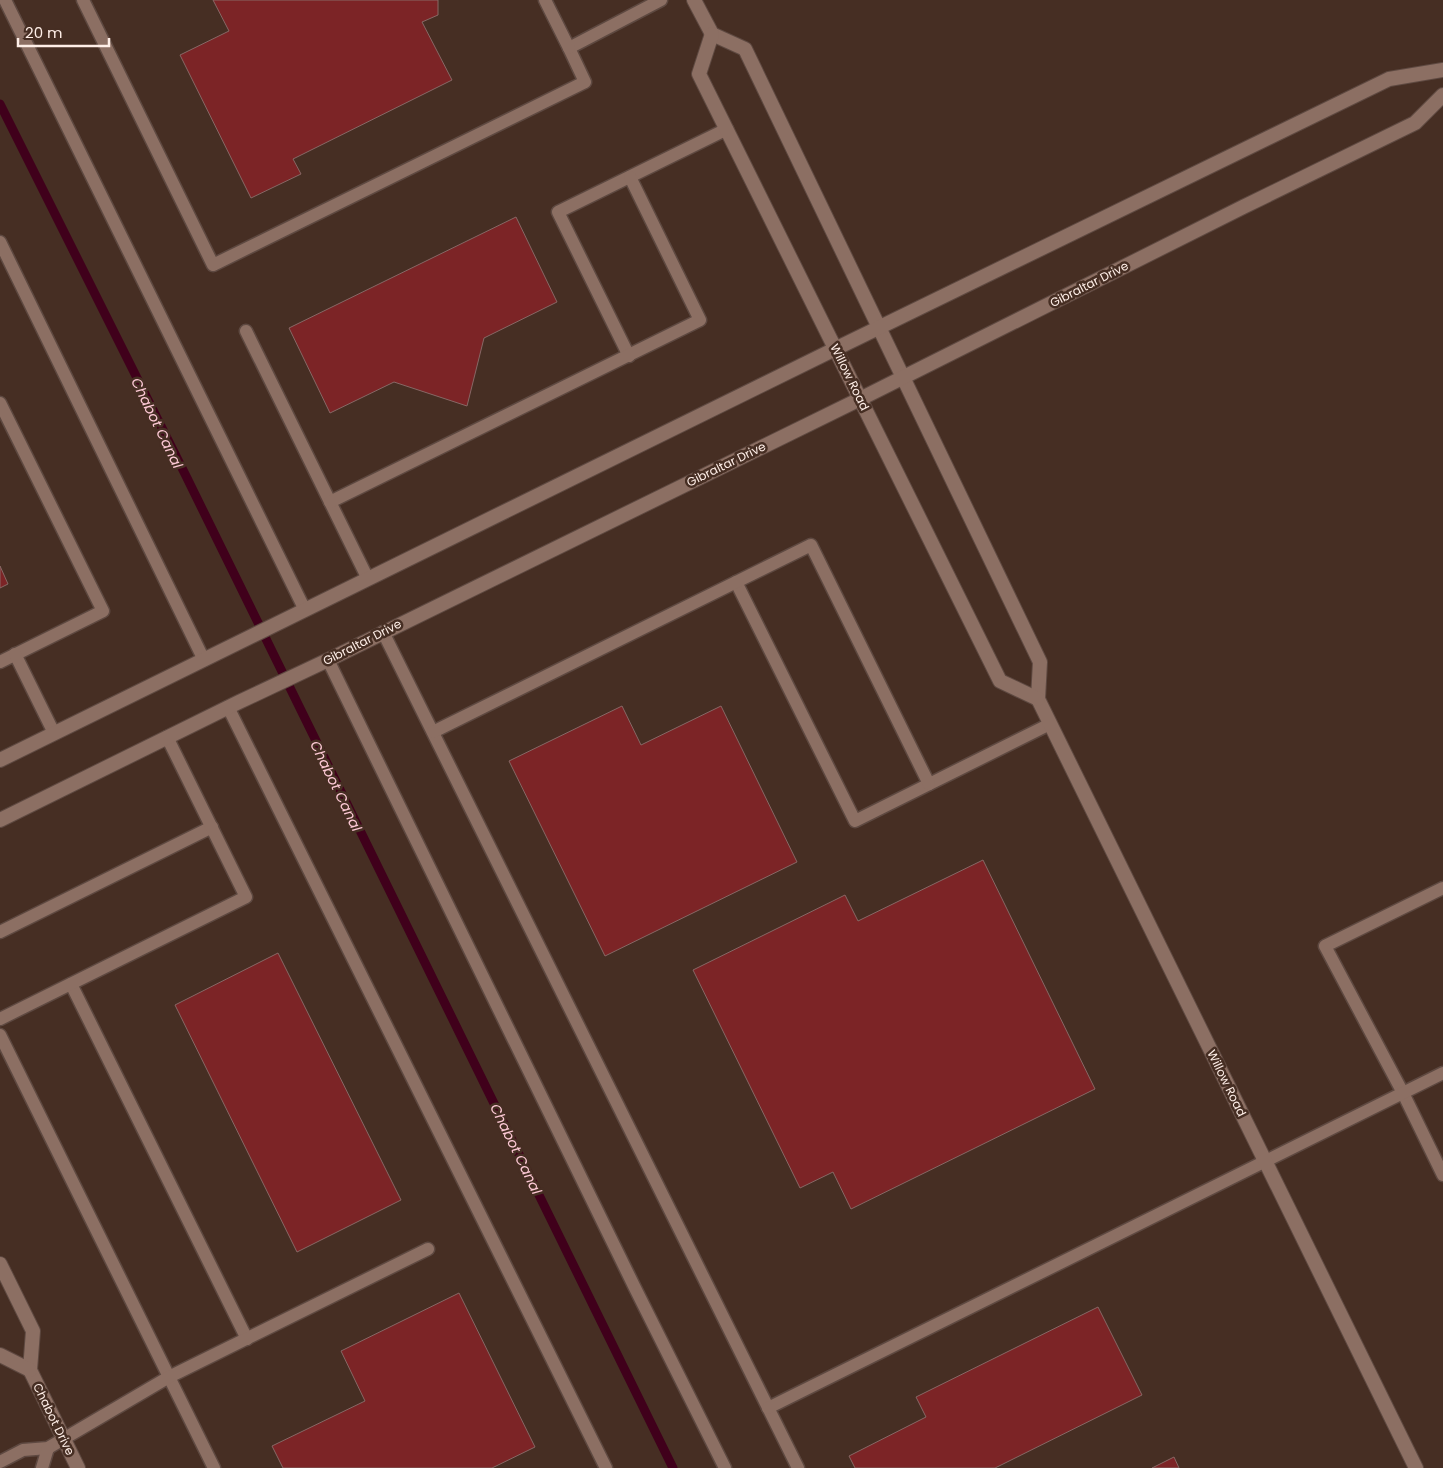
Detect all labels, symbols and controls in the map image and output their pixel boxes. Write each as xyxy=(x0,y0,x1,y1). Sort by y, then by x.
scale bar xyxy=(18,15,109,47)
text: 20 m xyxy=(25,22,63,43)
street label: Gibraltar Drive xyxy=(1047,257,1131,311)
street label: Willow Road xyxy=(826,341,874,413)
water label: Chabot Canal xyxy=(126,374,188,472)
street label: Gibraltar Drive xyxy=(684,437,768,491)
street label: Gibraltar Drive xyxy=(320,615,404,669)
water label: Chabot Canal xyxy=(305,737,367,835)
street label: Willow Road xyxy=(1203,1047,1251,1119)
water label: Chabot Canal xyxy=(485,1100,547,1198)
street label: Chabot Drive xyxy=(29,1380,79,1458)

